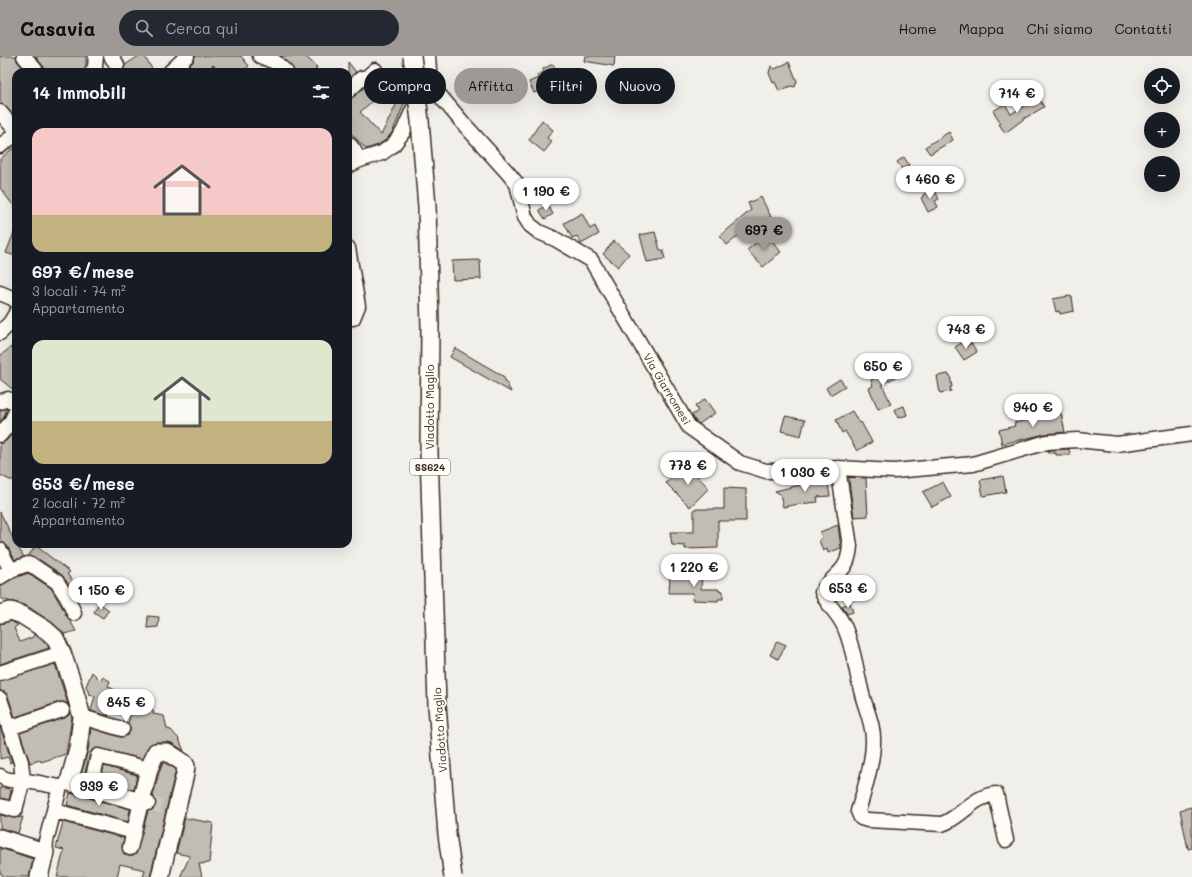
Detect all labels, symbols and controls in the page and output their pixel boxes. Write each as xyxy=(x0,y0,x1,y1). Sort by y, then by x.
search box xyxy=(119,10,399,46)
text: Casavia xyxy=(20,16,95,41)
icon: search xyxy=(133,17,155,39)
text: Cerca qui xyxy=(165,18,238,38)
text: Home xyxy=(899,19,937,38)
text: Mappa xyxy=(959,19,1005,38)
text: Chi siamo xyxy=(1027,19,1092,38)
text: Contatti xyxy=(1114,19,1172,38)
chip: Compra xyxy=(364,68,446,104)
chip: Affitta xyxy=(454,68,528,104)
chip: Filtri xyxy=(536,68,597,104)
chip: Nuovo xyxy=(605,68,675,104)
map controls xyxy=(1144,68,1180,192)
button: locate xyxy=(1144,68,1180,104)
pin: 714 € xyxy=(989,80,1045,114)
text: 14 immobili xyxy=(32,81,126,103)
icon: filters xyxy=(310,81,332,103)
text: 714 € xyxy=(999,84,1035,101)
button: + xyxy=(1144,112,1180,148)
icon: home xyxy=(146,154,218,226)
button: − xyxy=(1144,156,1180,192)
pin: 1 460 € xyxy=(893,166,967,200)
text: 1 460 € xyxy=(905,170,955,187)
pin: 1 190 € xyxy=(509,178,583,212)
text: 1 190 € xyxy=(522,182,570,199)
pin: 697 € xyxy=(736,217,792,251)
text: 697 € xyxy=(745,221,783,238)
text: 697 €/mese xyxy=(32,260,134,282)
text: 3 locali · 74 m² xyxy=(32,282,126,299)
text: Appartamento xyxy=(32,299,125,316)
pin: 743 € xyxy=(938,316,994,350)
text: 743 € xyxy=(947,320,985,337)
street label: Via Giarromesi xyxy=(640,350,695,427)
pin: 650 € xyxy=(855,353,911,387)
text: 650 € xyxy=(863,357,903,374)
street label: Viadotto Maglio xyxy=(422,364,437,450)
icon: home xyxy=(146,366,218,438)
pin: 940 € xyxy=(1005,394,1061,428)
text: 940 € xyxy=(1013,398,1053,415)
pin: 778 € xyxy=(660,452,716,486)
text: 778 € xyxy=(669,456,707,473)
road number: SS624 xyxy=(410,459,450,475)
pin: 1 030 € xyxy=(768,459,842,493)
text: 1 030 € xyxy=(780,463,830,480)
text: 653 €/mese xyxy=(32,472,135,494)
text: 2 locali · 72 m² xyxy=(32,494,125,511)
text: Appartamento xyxy=(32,511,125,528)
pin: 1 220 € xyxy=(657,554,731,588)
text: 1 220 € xyxy=(670,558,718,575)
pin: 653 € xyxy=(820,575,876,609)
pin: 1 150 € xyxy=(64,577,138,611)
text: 653 € xyxy=(829,579,867,596)
text: 1 150 € xyxy=(77,581,125,598)
street label: Viadotto Maglio xyxy=(429,687,450,773)
pin: 845 € xyxy=(98,689,154,723)
text: 845 € xyxy=(106,693,146,710)
pin: 939 € xyxy=(71,773,127,807)
text: 939 € xyxy=(80,777,118,794)

